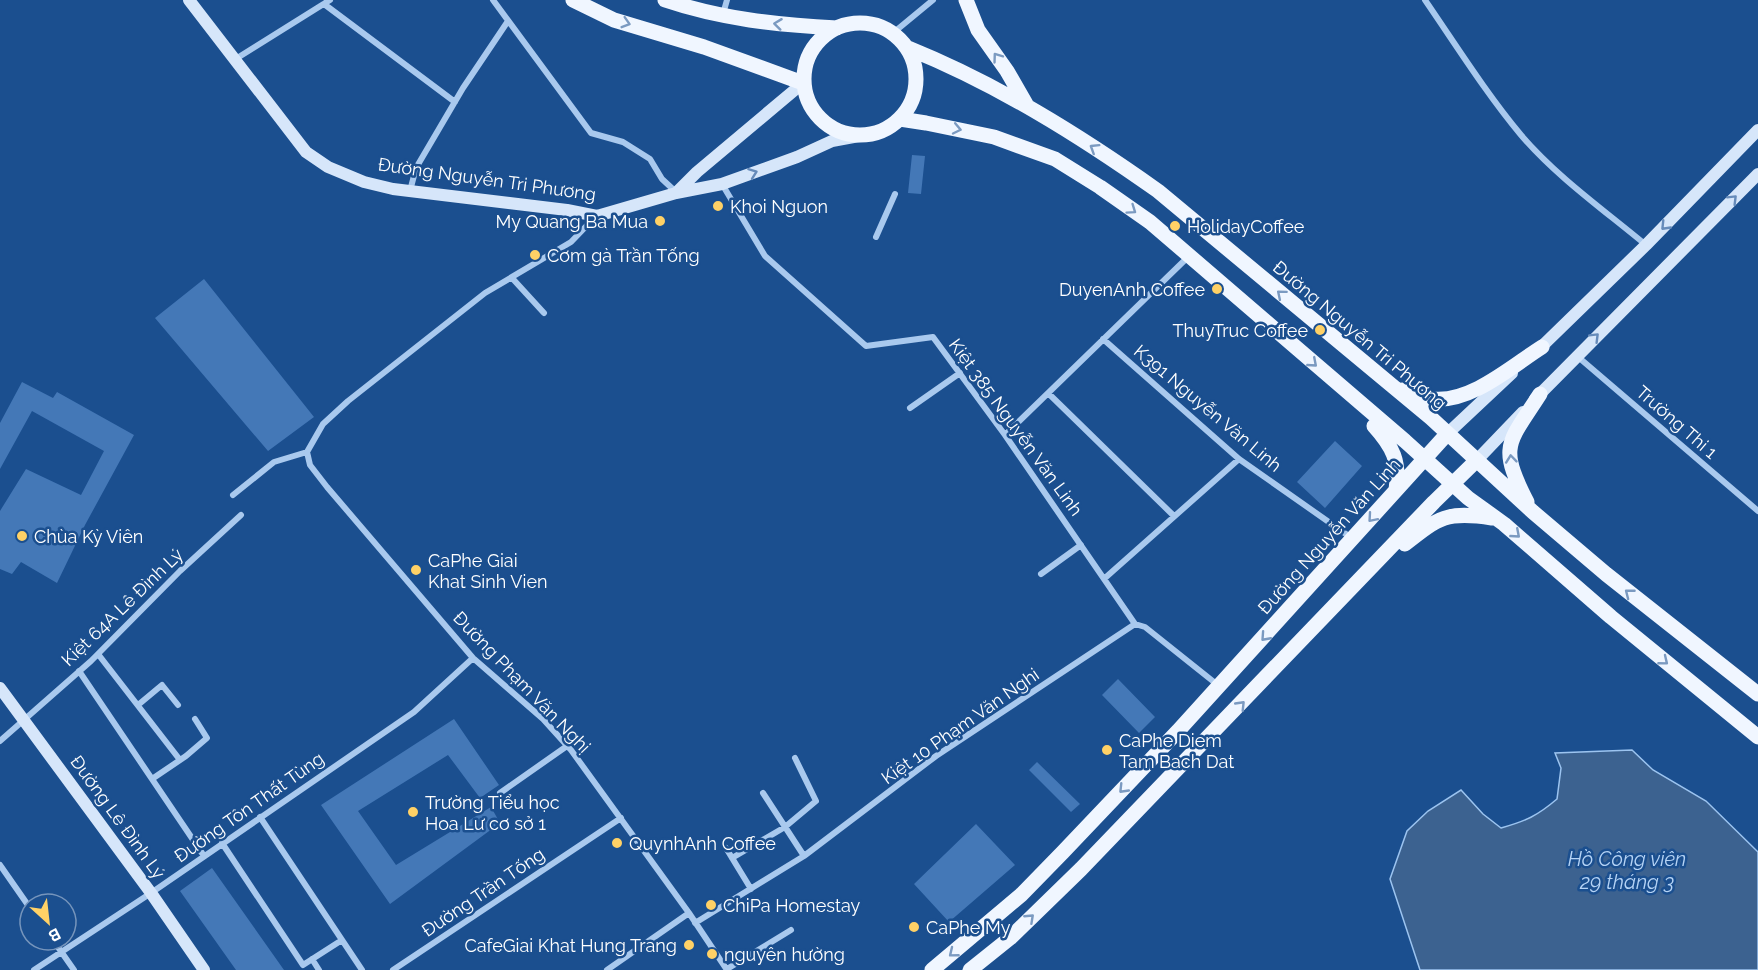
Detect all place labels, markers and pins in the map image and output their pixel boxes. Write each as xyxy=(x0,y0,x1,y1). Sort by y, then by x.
place label: Khoi Nguon xyxy=(730,196,828,217)
marker: Khoi Nguon xyxy=(711,199,725,213)
place label: My Quang Ba Mua xyxy=(495,211,648,232)
marker: My Quang Ba Mua xyxy=(653,214,667,228)
place label: HolidayCoffee xyxy=(1187,216,1305,237)
marker: HolidayCoffee xyxy=(1168,219,1182,233)
place label: Cơm gà Trần Tống xyxy=(547,245,700,266)
marker: Cơm gà Trần Tống xyxy=(528,248,542,262)
place label: DuyenAnh Coffee xyxy=(1059,279,1205,300)
marker: DuyenAnh Coffee xyxy=(1210,282,1224,296)
place label: ThuyTruc Coffee xyxy=(1173,320,1308,341)
marker: ThuyTruc Coffee xyxy=(1313,323,1327,337)
place label: Chùa Kỳ Viên xyxy=(34,526,143,547)
marker: Chùa Kỳ Viên xyxy=(15,529,29,543)
place label: CaPhe Giai Khat Sinh Vien xyxy=(428,550,547,592)
marker: CaPhe Giai Khat Sinh Vien xyxy=(409,563,423,577)
place label: CaPhe Diem Tam Bach Dat xyxy=(1119,730,1234,772)
marker: CaPhe Diem Tam Bach Dat xyxy=(1100,743,1114,757)
place label: Trường Tiểu học Hoa Lư cơ sở 1 xyxy=(425,792,560,834)
marker: Trường Tiểu học Hoa Lư cơ sở 1 xyxy=(406,805,420,819)
place label: QuynhAnh Coffee xyxy=(629,833,776,854)
marker: QuynhAnh Coffee xyxy=(610,836,624,850)
place label: ChiPa Homestay xyxy=(723,895,860,916)
marker: ChiPa Homestay xyxy=(704,898,718,912)
place label: CaPhe My xyxy=(926,917,1011,938)
marker: CaPhe My xyxy=(907,920,921,934)
place label: CafeGiai Khat Hung Trang xyxy=(464,935,677,956)
marker: CafeGiai Khat Hung Trang xyxy=(682,938,696,952)
place label: nguyên hường xyxy=(724,944,845,965)
marker: nguyên hường xyxy=(705,947,719,961)

